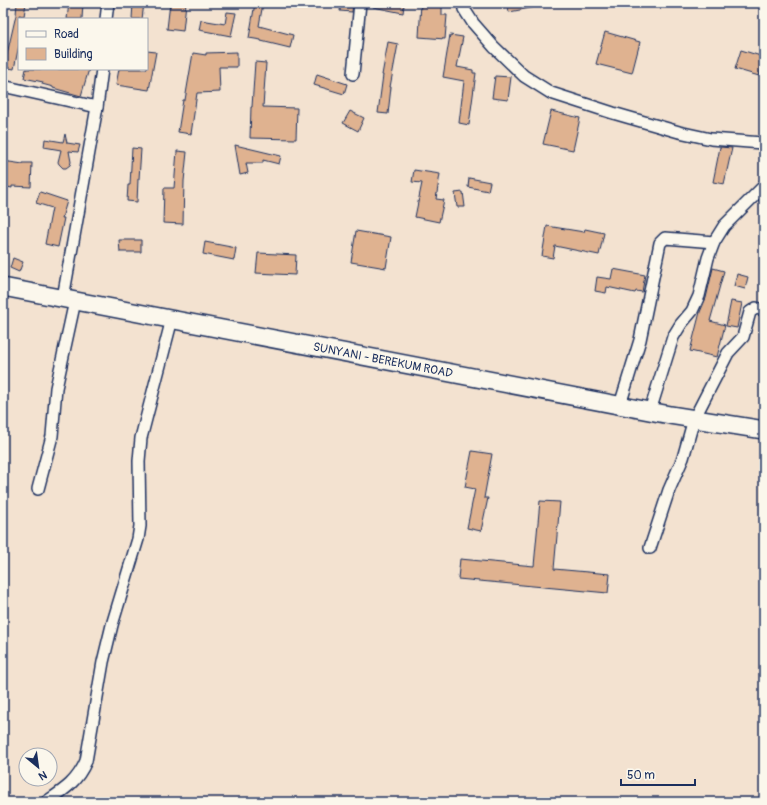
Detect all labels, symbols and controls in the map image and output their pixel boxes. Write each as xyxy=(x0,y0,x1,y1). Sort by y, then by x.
legend xyxy=(18,18,148,70)
text: Road xyxy=(54,27,79,42)
text: Building xyxy=(54,47,93,62)
street label: SUNYANI - BEREKUM ROAD xyxy=(312,340,455,382)
north arrow xyxy=(18,747,58,787)
scale bar xyxy=(621,761,695,787)
text: N xyxy=(36,768,49,783)
text: 50 m xyxy=(627,768,655,783)

